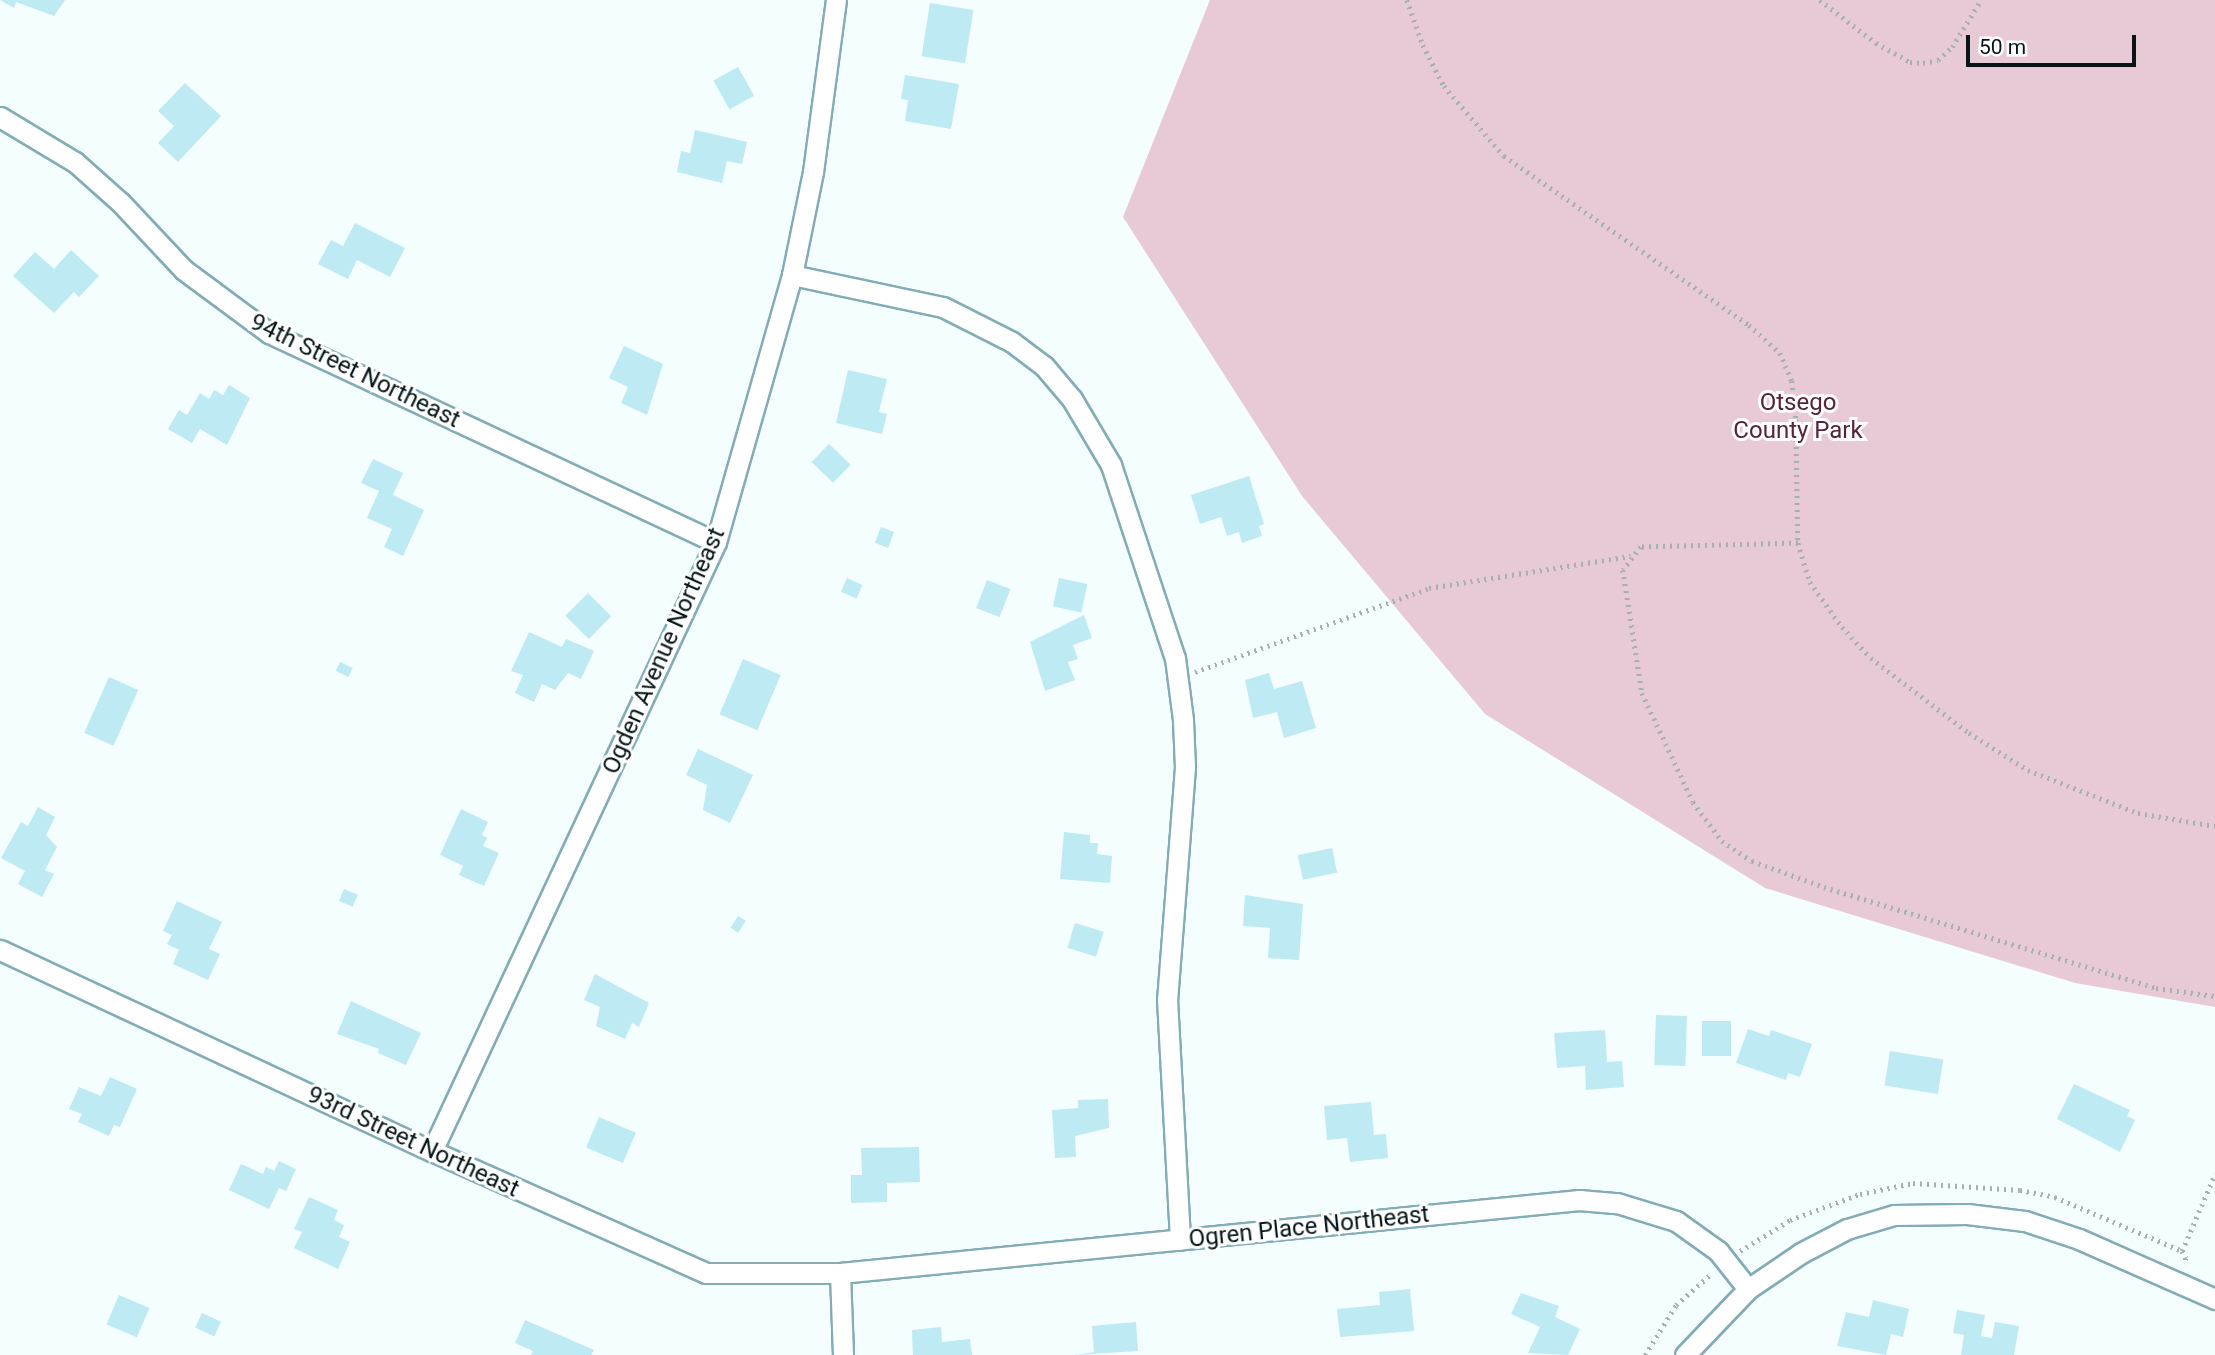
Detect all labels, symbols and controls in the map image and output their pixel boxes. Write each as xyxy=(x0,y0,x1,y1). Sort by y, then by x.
scale bar xyxy=(1970,21,2140,65)
text: 50 m xyxy=(1979,35,2026,59)
street label: 94th Street Northeast xyxy=(245,308,465,434)
park label: Otsego County Park xyxy=(1733,389,1863,445)
street label: Ogden Avenue Northeast xyxy=(597,523,731,779)
street label: 93rd Street Northeast xyxy=(303,1080,523,1204)
street label: Ogren Place Northeast xyxy=(1187,1200,1431,1254)

